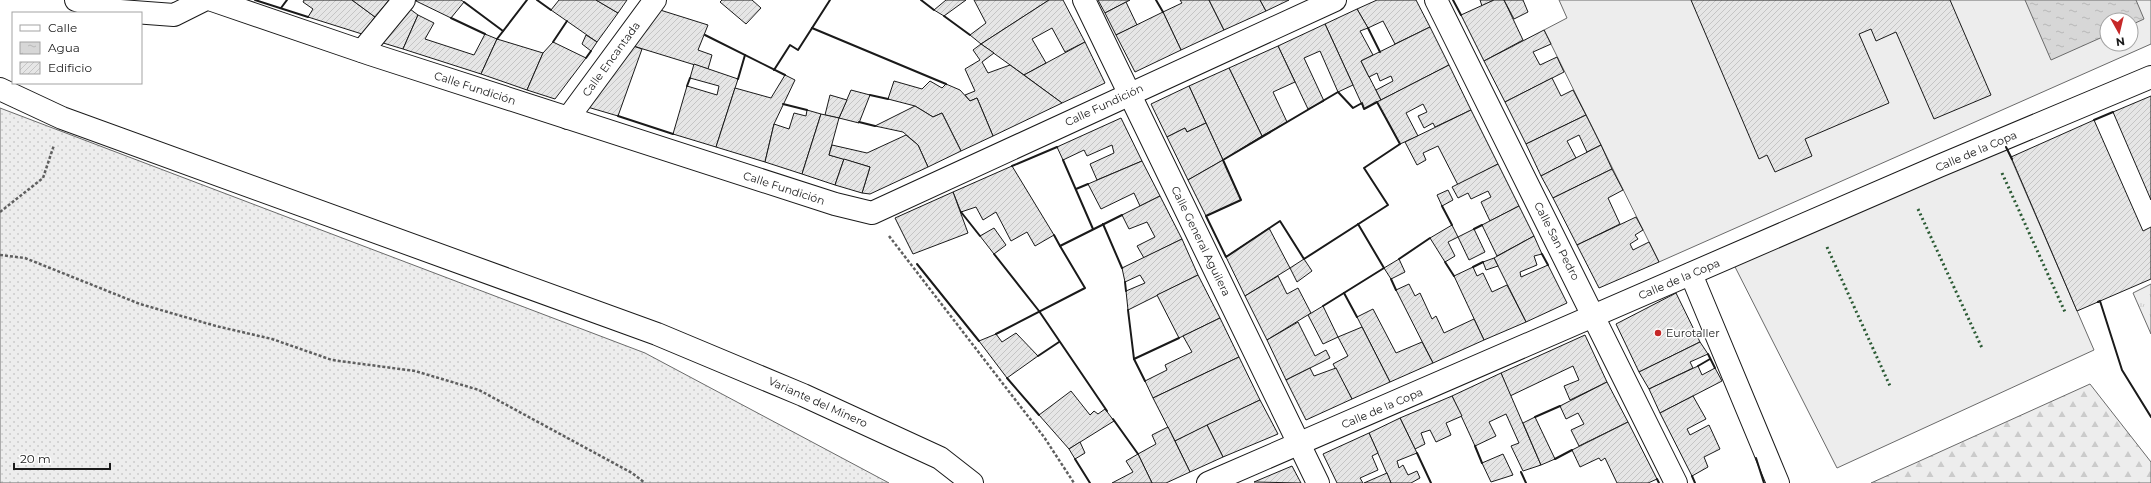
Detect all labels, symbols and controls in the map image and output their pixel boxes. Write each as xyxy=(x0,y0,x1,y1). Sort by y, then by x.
legend xyxy=(12,12,142,84)
north arrow xyxy=(2099,12,2139,52)
street label: Calle Encantada xyxy=(579,19,643,99)
text: Calle xyxy=(48,20,77,35)
text: N xyxy=(2115,34,2126,49)
text: Agua xyxy=(48,40,80,55)
text: Edificio xyxy=(48,60,92,75)
street label: Calle Fundición xyxy=(432,68,518,108)
street label: Calle Fundición xyxy=(1062,81,1146,129)
street label: Calle de la Copa xyxy=(1933,127,2019,175)
street label: Calle Fundición xyxy=(741,168,827,208)
street label: Calle General Aguilera xyxy=(1168,184,1234,298)
street label: Calle San Pedro xyxy=(1531,199,1583,283)
street label: Calle de la Copa xyxy=(1636,255,1722,303)
place label: Eurotaller xyxy=(1666,326,1720,340)
marker: Eurotaller xyxy=(1653,328,1663,338)
street label: Variante del Minero xyxy=(766,374,870,430)
street label: Calle de la Copa xyxy=(1339,384,1425,432)
scale bar xyxy=(14,445,110,471)
text: 20 m xyxy=(20,451,51,466)

